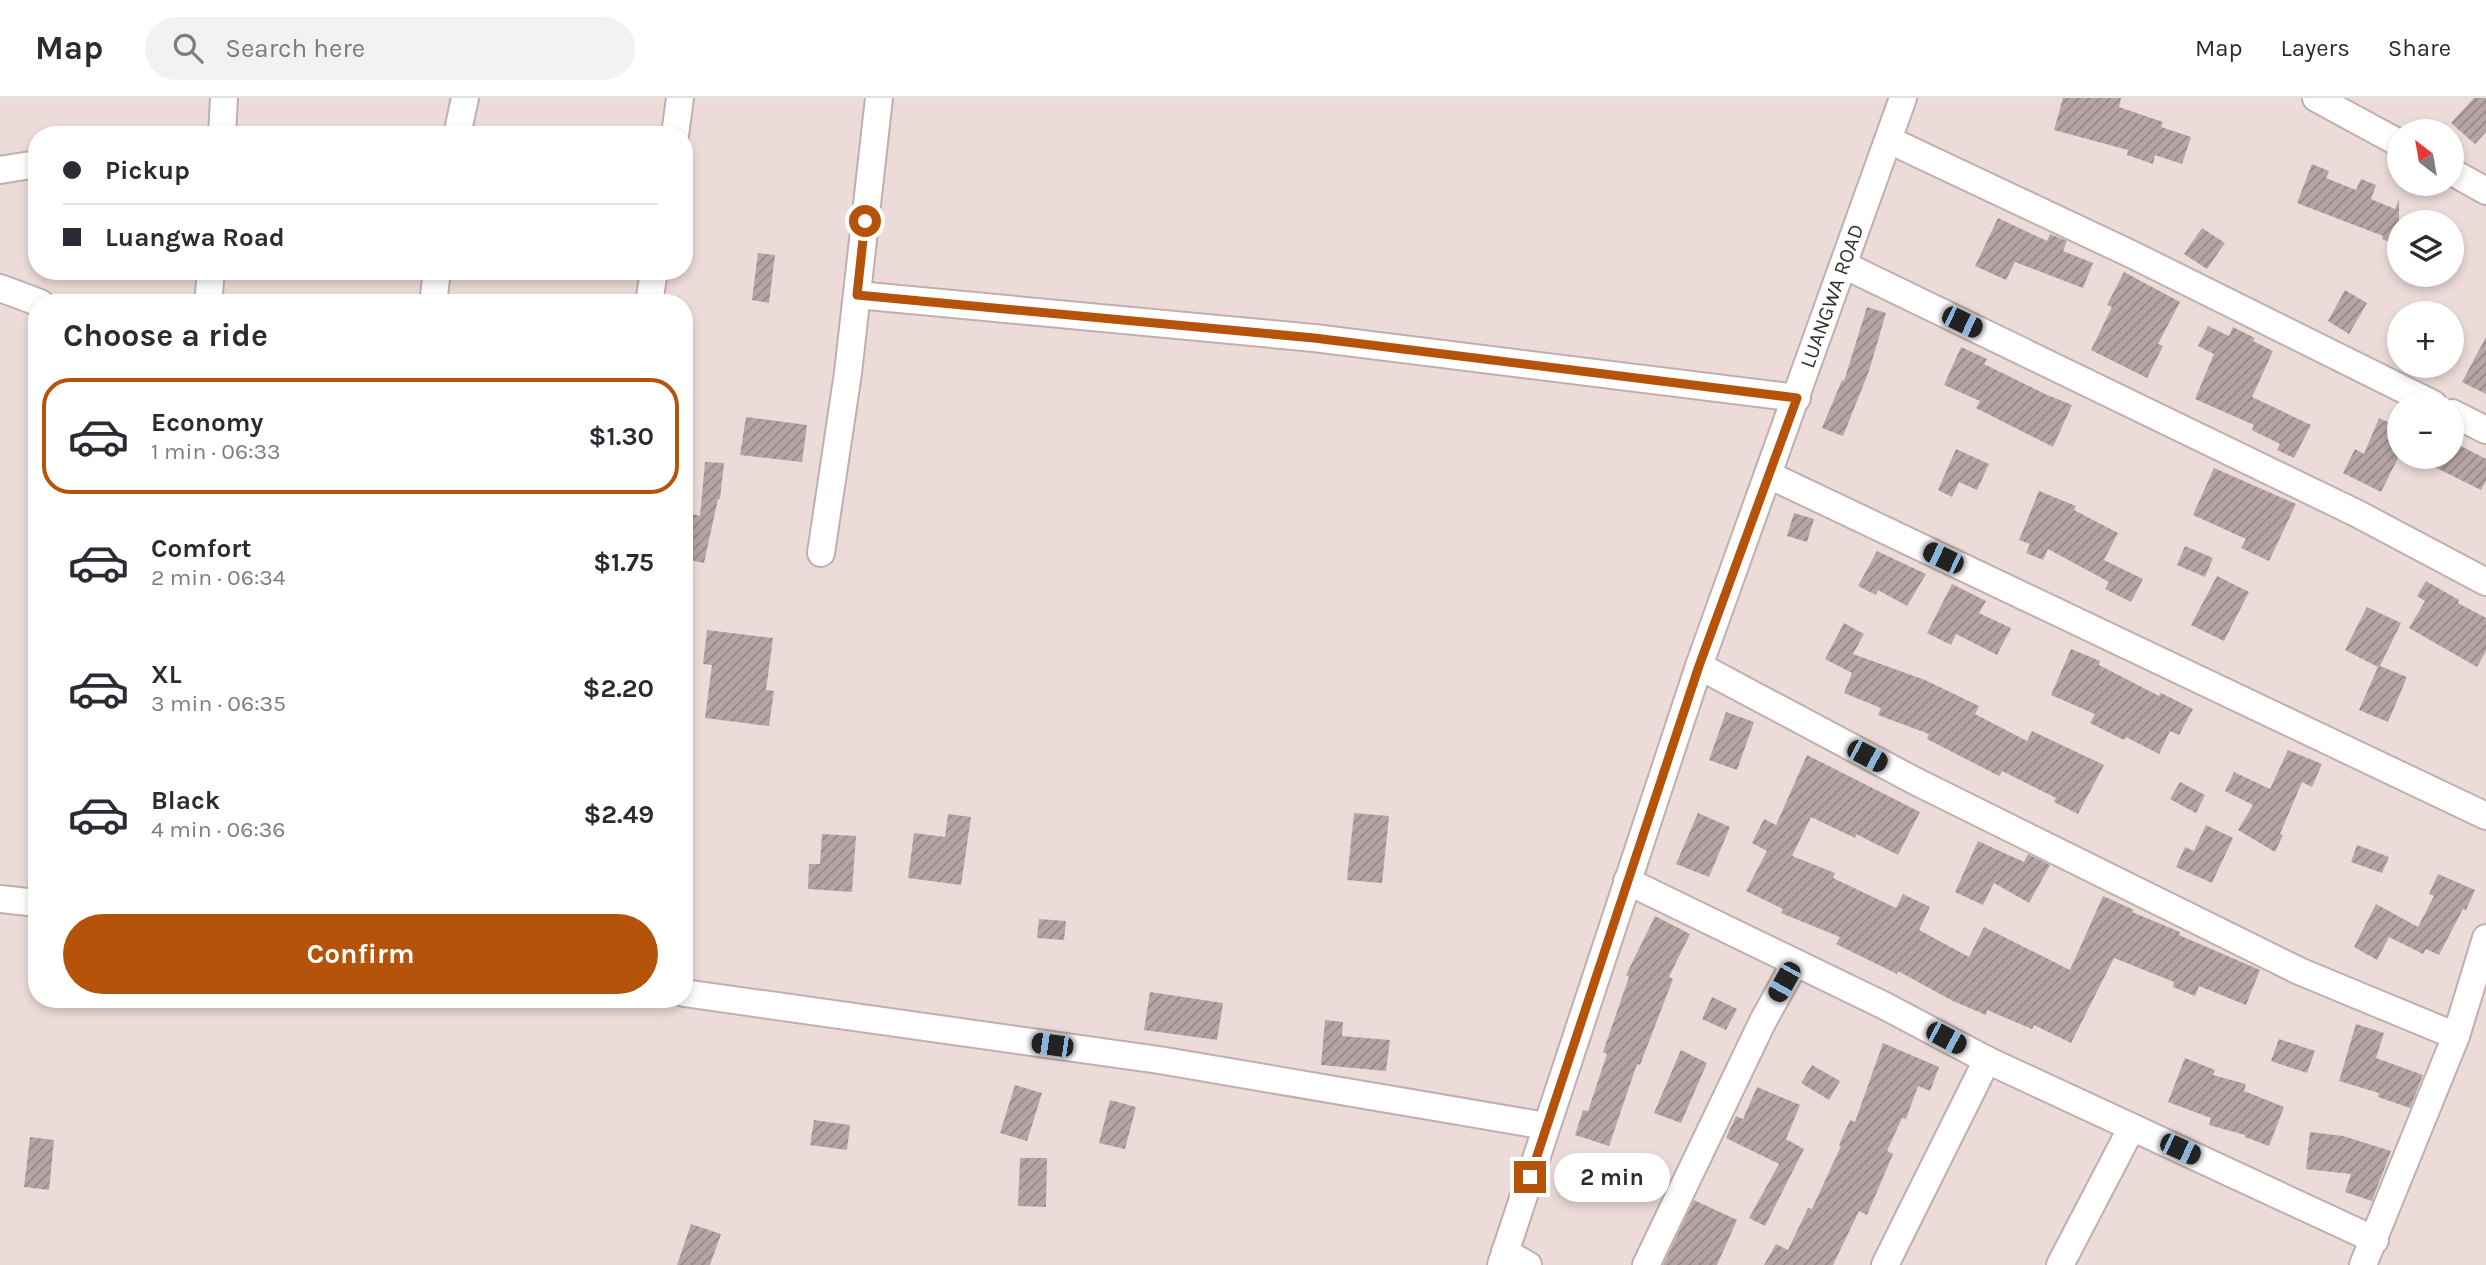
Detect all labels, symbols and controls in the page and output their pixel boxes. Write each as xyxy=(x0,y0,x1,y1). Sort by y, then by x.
search box xyxy=(145,17,635,80)
text: Map xyxy=(35,29,103,67)
icon: search xyxy=(169,29,207,67)
text: Search here xyxy=(225,33,365,64)
text: Map xyxy=(2195,34,2243,62)
text: Layers xyxy=(2281,34,2350,62)
text: Share xyxy=(2388,34,2451,62)
north arrow xyxy=(2387,119,2464,196)
map controls xyxy=(2387,119,2464,469)
text: Pickup xyxy=(105,155,190,186)
route start xyxy=(849,205,881,237)
button: layers xyxy=(2387,210,2464,287)
street label: LUANGWA ROAD xyxy=(1795,221,1869,371)
text: Luangwa Road xyxy=(105,222,285,253)
button: + xyxy=(2387,301,2464,378)
car xyxy=(1939,303,1986,341)
text: Choose a ride xyxy=(63,317,268,354)
button: − xyxy=(2387,392,2464,469)
icon: car xyxy=(67,405,130,468)
text: Economy xyxy=(151,407,263,438)
text: $1.30 xyxy=(589,421,654,452)
text: 1 min · 06:33 xyxy=(151,438,281,465)
icon: car xyxy=(67,531,130,594)
text: Comfort xyxy=(151,533,252,564)
car xyxy=(1920,539,1967,577)
text: $1.75 xyxy=(593,547,654,578)
text: 2 min · 06:34 xyxy=(151,564,286,591)
icon: car xyxy=(67,657,130,720)
text: XL xyxy=(151,659,182,690)
text: $2.20 xyxy=(583,673,654,704)
text: 3 min · 06:35 xyxy=(151,690,286,717)
car xyxy=(1844,737,1891,775)
icon: car xyxy=(67,783,130,846)
text: Black xyxy=(151,785,220,816)
text: $2.49 xyxy=(583,799,654,830)
text: 4 min · 06:36 xyxy=(151,816,285,843)
button: Confirm xyxy=(63,914,658,994)
car xyxy=(1765,959,1804,1005)
car xyxy=(1923,1019,1970,1057)
car xyxy=(1030,1032,1075,1058)
car xyxy=(2157,1131,2204,1167)
callout: 2 min xyxy=(1554,1152,1670,1202)
route end xyxy=(1514,1161,1546,1193)
text: 2 min xyxy=(1580,1164,1644,1191)

